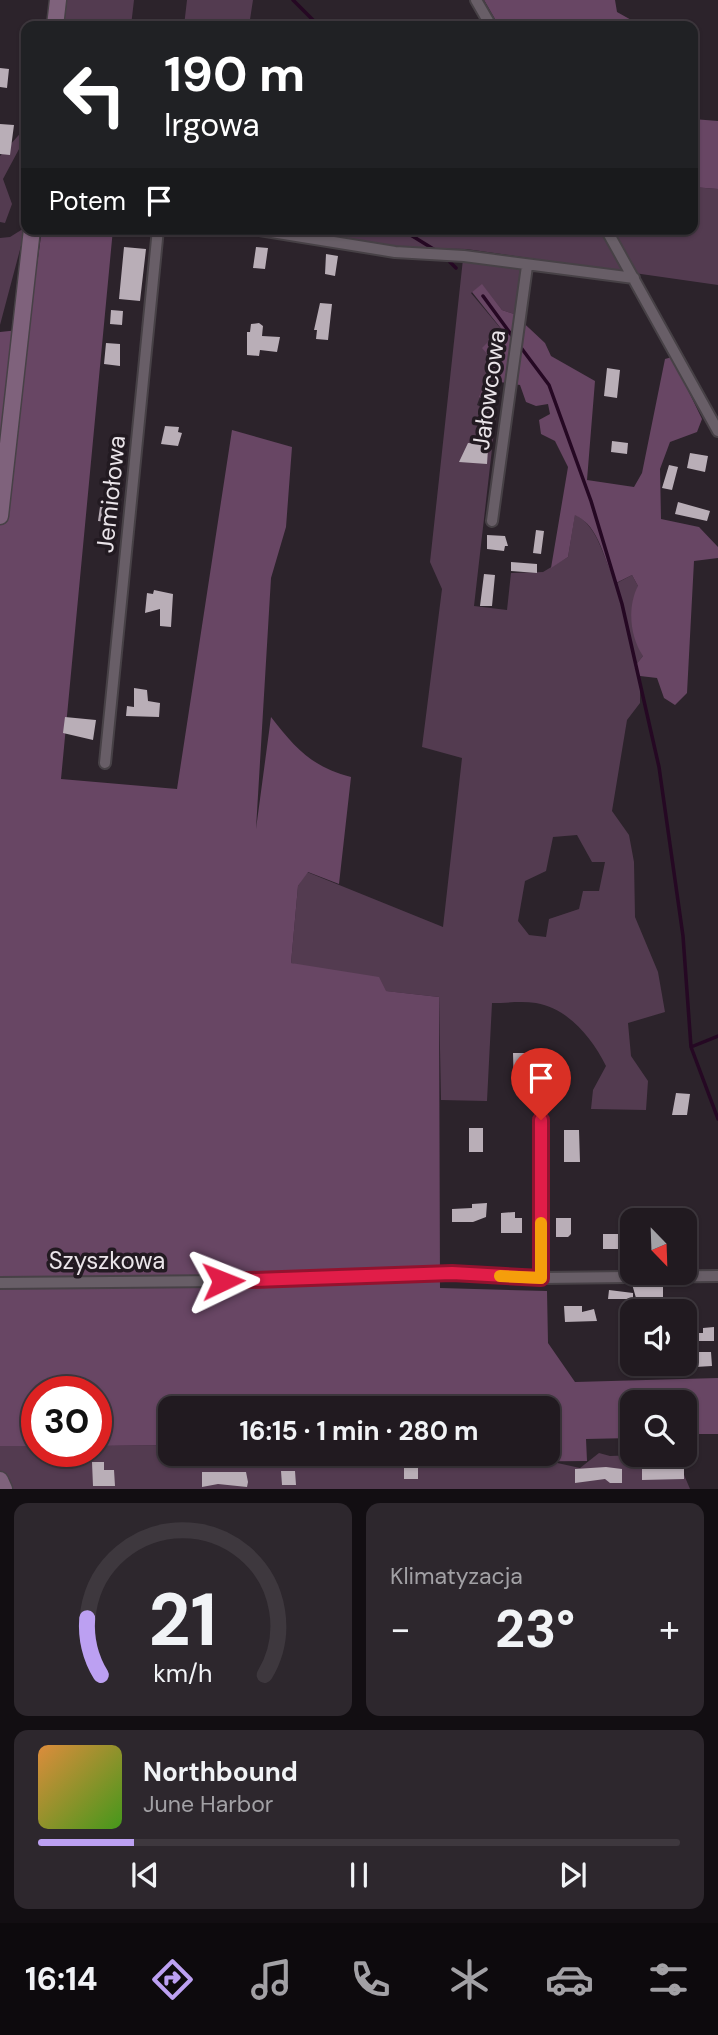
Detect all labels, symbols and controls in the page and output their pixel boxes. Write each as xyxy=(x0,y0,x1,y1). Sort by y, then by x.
text: 190 m xyxy=(164,42,305,106)
icon: left xyxy=(49,49,140,140)
text: Irgowa xyxy=(164,104,260,146)
icon: arrive xyxy=(140,182,178,220)
text: Potem xyxy=(49,184,126,218)
street label: Jałowcowa xyxy=(465,328,512,452)
street label: Jemiołowa xyxy=(89,434,132,554)
pin xyxy=(511,1048,571,1120)
icon: arrive xyxy=(522,1059,560,1097)
north arrow xyxy=(620,1208,696,1284)
map controls xyxy=(620,1208,697,1467)
position arrow xyxy=(186,1244,260,1318)
street label: Szyszkowa xyxy=(49,1245,165,1276)
button: sound xyxy=(620,1299,697,1376)
speed limit sign: 30 xyxy=(21,1376,112,1467)
button: search xyxy=(620,1390,697,1467)
text: 16:15 · 1 min · 280 m xyxy=(239,1414,479,1448)
text: Klimatyzacja xyxy=(390,1561,523,1591)
text: 21 xyxy=(149,1574,217,1669)
text: 23° xyxy=(495,1595,575,1663)
text: − xyxy=(390,1604,411,1654)
text: + xyxy=(659,1604,680,1654)
text: km/h xyxy=(153,1657,213,1690)
text: Northbound xyxy=(143,1755,298,1789)
text: June Harbor xyxy=(143,1789,273,1819)
icon: previous xyxy=(126,1856,164,1894)
icon: pause xyxy=(340,1856,378,1894)
icon: next xyxy=(554,1856,592,1894)
icon: directions xyxy=(148,1955,197,2004)
icon: music xyxy=(247,1955,296,2004)
icon: phone xyxy=(346,1955,395,2004)
icon: climate xyxy=(445,1955,494,2004)
icon: car xyxy=(545,1955,594,2004)
icon: filters xyxy=(644,1955,693,2004)
text: 16:14 xyxy=(25,1958,98,2000)

